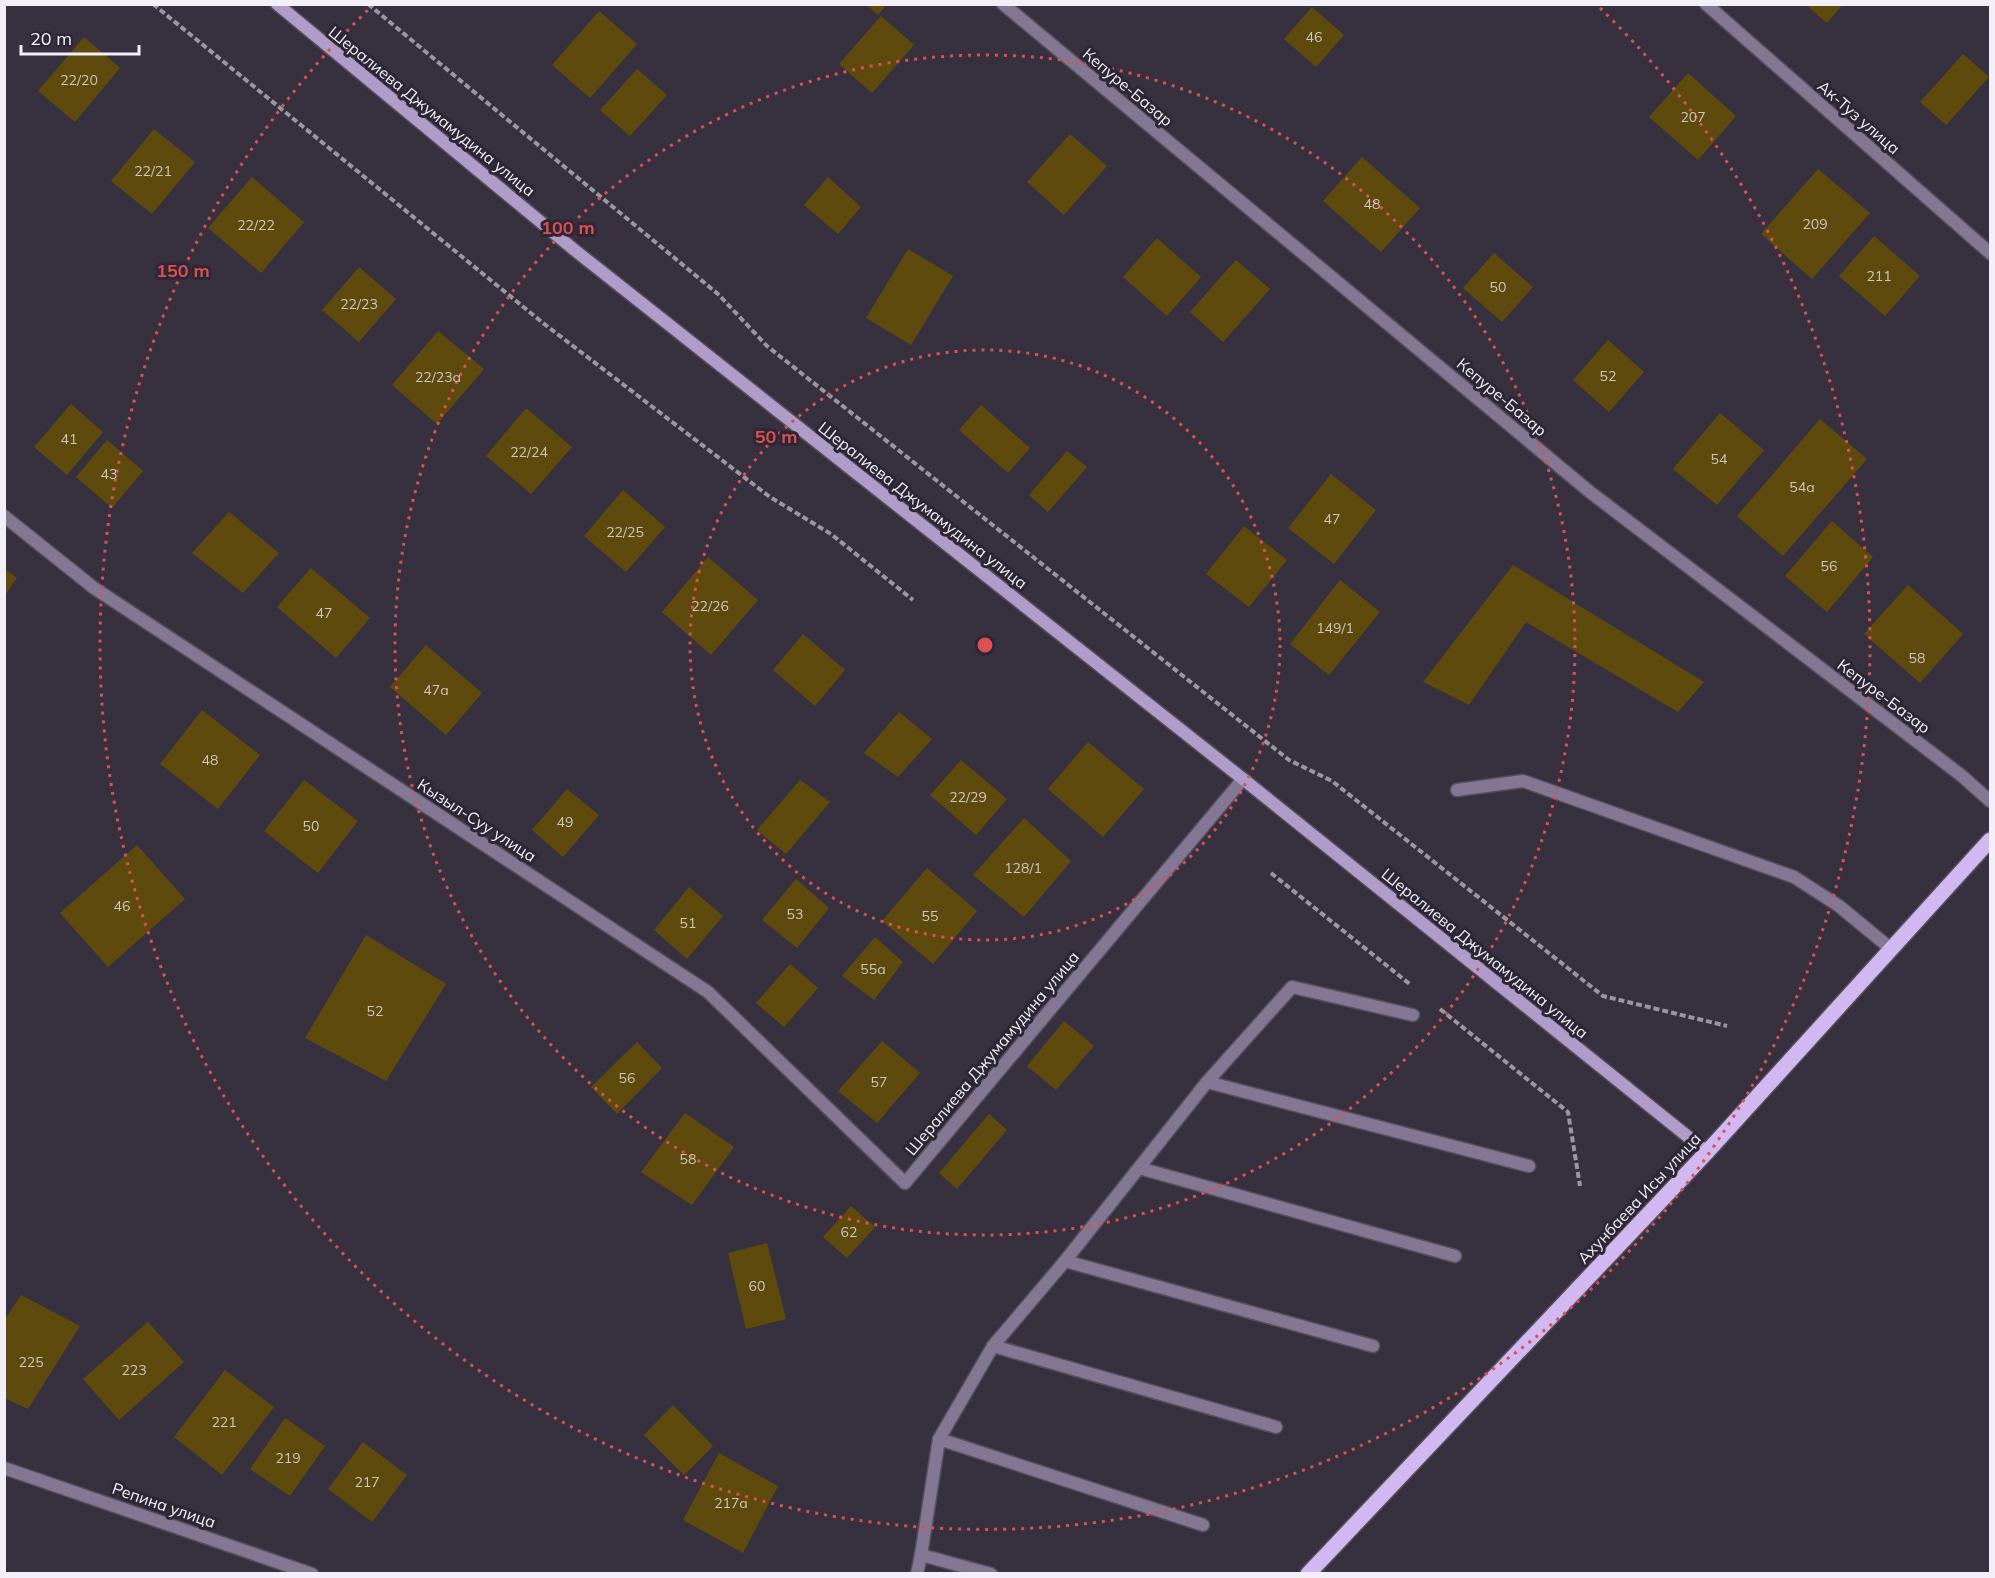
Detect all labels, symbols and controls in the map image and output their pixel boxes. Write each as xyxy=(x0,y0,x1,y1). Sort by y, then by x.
scale bar xyxy=(21,18,140,56)
street label: Шералиева Джумамудина улица xyxy=(325,21,539,201)
text: 20 m xyxy=(30,27,72,50)
house number: 46 xyxy=(1306,28,1322,46)
street label: Кепуре-Базар xyxy=(1079,44,1177,130)
house number: 22/20 xyxy=(60,71,98,89)
street label: Ак-Туз улица xyxy=(1814,76,1904,158)
house number: 207 xyxy=(1680,108,1706,126)
house number: 22/21 xyxy=(134,162,172,180)
house number: 48 xyxy=(1364,195,1380,213)
house number: 209 xyxy=(1802,215,1828,233)
house number: 22/22 xyxy=(237,216,275,234)
text: 100 m xyxy=(541,216,595,239)
text: 150 m xyxy=(156,259,210,282)
house number: 211 xyxy=(1866,267,1892,285)
house number: 50 xyxy=(1490,278,1506,296)
house number: 22/23 xyxy=(340,295,378,313)
street label: Кепуре-Базар xyxy=(1453,354,1551,440)
house number: 52 xyxy=(1600,367,1616,385)
house number: 22/23а xyxy=(415,368,461,386)
street label: Шералиева Джумамудина улица xyxy=(814,417,1032,593)
text: 50 m xyxy=(755,425,797,448)
house number: 41 xyxy=(61,430,77,448)
house number: 22/24 xyxy=(510,443,548,461)
house number: 54 xyxy=(1711,450,1728,468)
house number: 43 xyxy=(101,465,117,483)
house number: 54а xyxy=(1789,478,1815,496)
house number: 47 xyxy=(1324,510,1340,528)
house number: 22/25 xyxy=(606,523,644,541)
house number: 56 xyxy=(1821,557,1837,575)
house number: 22/26 xyxy=(691,597,729,615)
house number: 47 xyxy=(316,604,332,622)
house number: 149/1 xyxy=(1316,619,1354,637)
centre of rings xyxy=(975,635,995,655)
house number: 58 xyxy=(1909,649,1925,667)
street label: Кепуре-Базар xyxy=(1834,655,1934,737)
house number: 47а xyxy=(423,681,449,699)
house number: 48 xyxy=(202,751,218,769)
street label: Кызыл-Суу улица xyxy=(414,774,540,866)
house number: 22/29 xyxy=(949,788,987,806)
house number: 49 xyxy=(557,813,573,831)
house number: 50 xyxy=(303,817,319,835)
house number: 128/1 xyxy=(1004,859,1042,877)
street label: Шералиева Джумамудина улица xyxy=(1378,863,1592,1043)
house number: 46 xyxy=(114,897,130,915)
house number: 53 xyxy=(787,905,803,923)
house number: 55 xyxy=(922,907,938,925)
house number: 51 xyxy=(680,914,696,932)
street label: Шералиева Джумамудина улица xyxy=(901,947,1083,1159)
house number: 55а xyxy=(860,960,886,978)
house number: 52 xyxy=(367,1002,383,1020)
house number: 56 xyxy=(619,1069,635,1087)
house number: 57 xyxy=(871,1073,887,1091)
street label: Ахунбаева Исы улица xyxy=(1573,1128,1705,1268)
house number: 58 xyxy=(680,1150,696,1168)
house number: 62 xyxy=(841,1223,857,1241)
house number: 60 xyxy=(749,1277,765,1295)
house number: 225 xyxy=(18,1353,44,1371)
house number: 223 xyxy=(121,1361,147,1379)
house number: 221 xyxy=(211,1413,237,1431)
house number: 219 xyxy=(275,1449,301,1467)
house number: 217 xyxy=(354,1473,380,1491)
street label: Репина улица xyxy=(110,1478,218,1532)
house number: 217а xyxy=(714,1494,748,1512)

